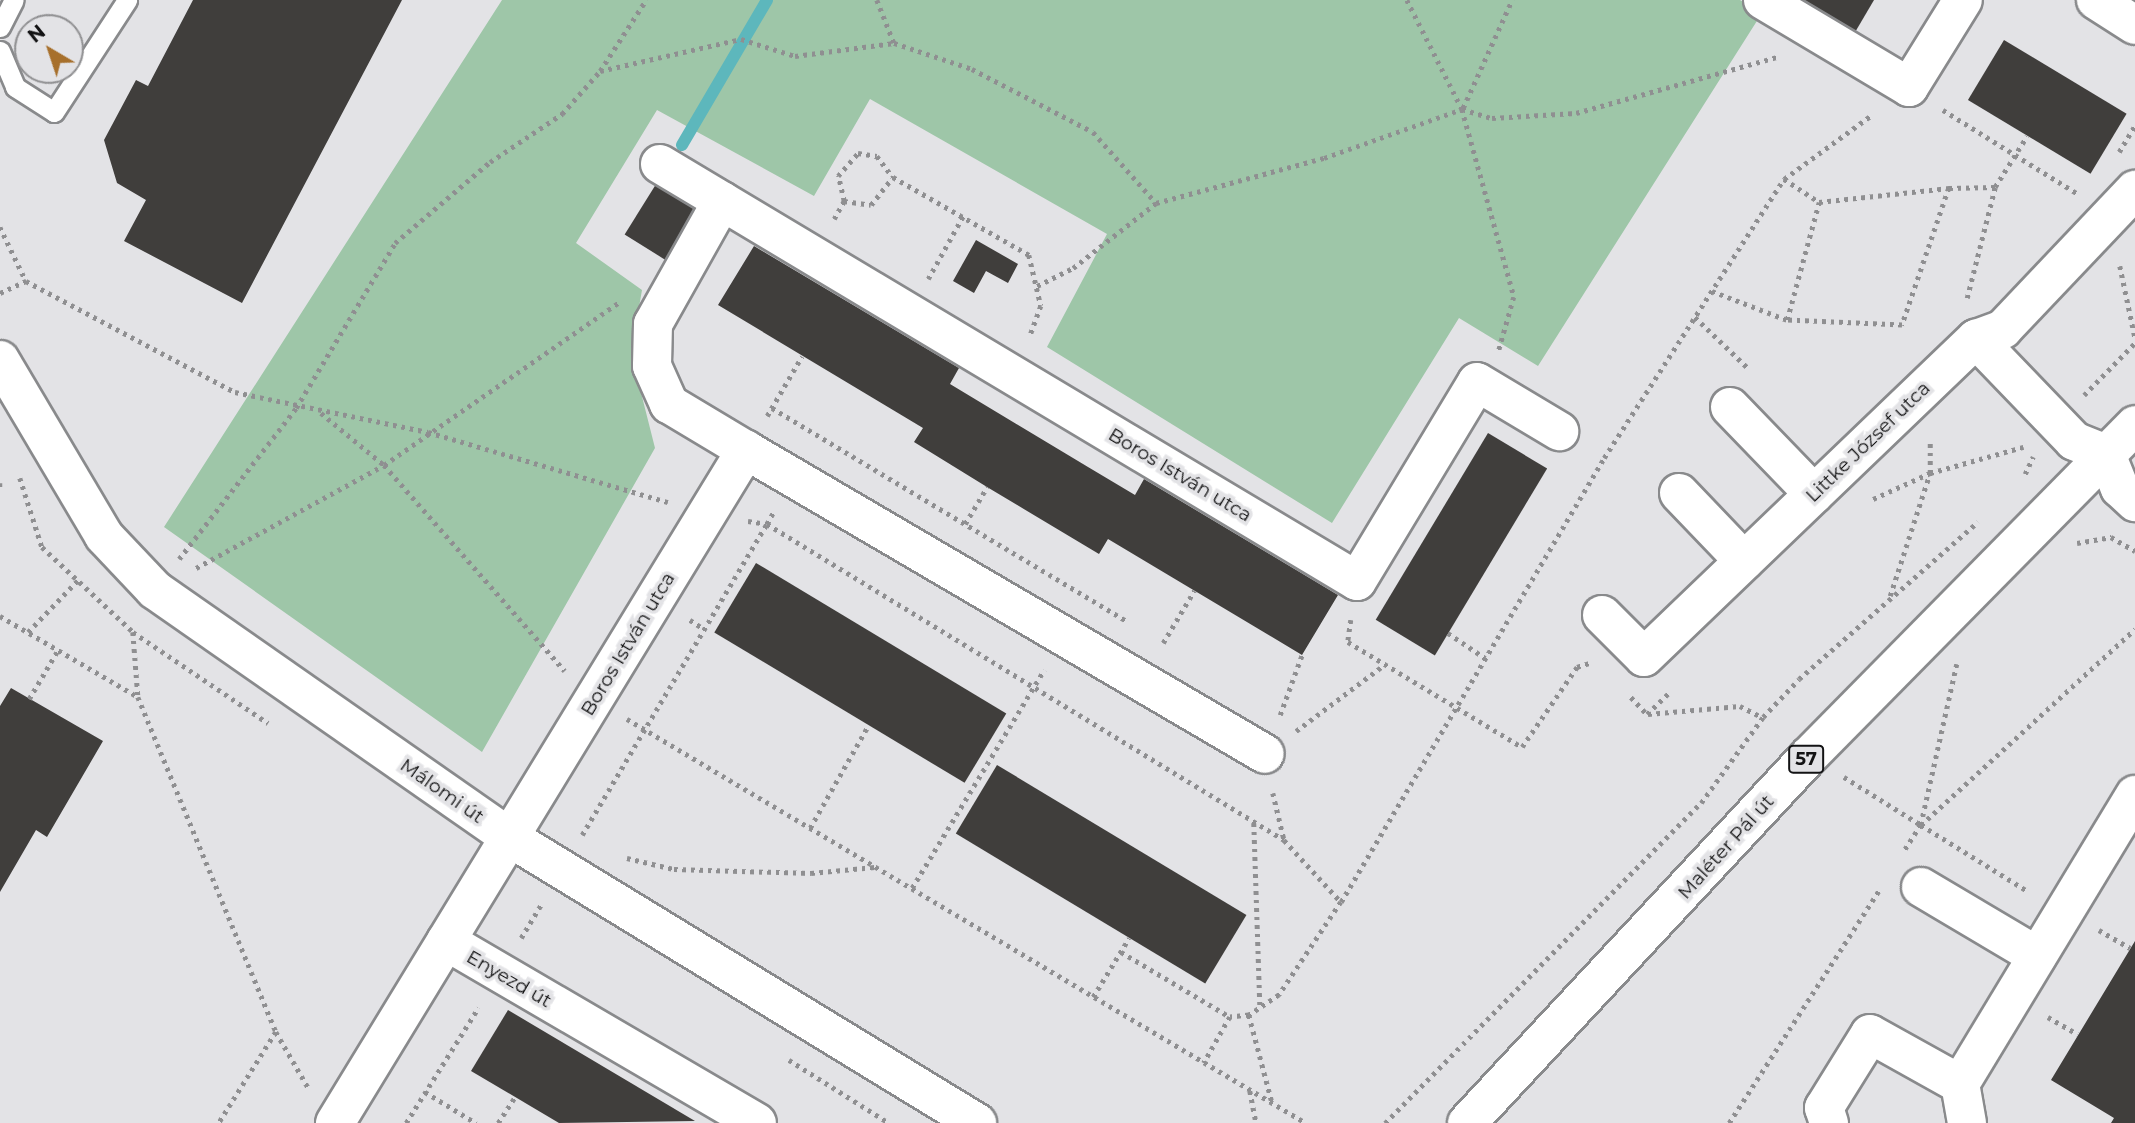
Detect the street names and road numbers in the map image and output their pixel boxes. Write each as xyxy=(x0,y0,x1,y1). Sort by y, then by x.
street label: Littke József utca xyxy=(1801,377,1935,507)
street label: Boros István utca xyxy=(1104,423,1256,527)
street label: Boros István utca xyxy=(576,568,680,720)
road number: 57 xyxy=(1787,744,1825,774)
street label: Málomi út xyxy=(396,754,488,828)
street label: Maléter Pál út xyxy=(1673,790,1779,904)
street label: Enyezd út xyxy=(462,946,556,1012)

